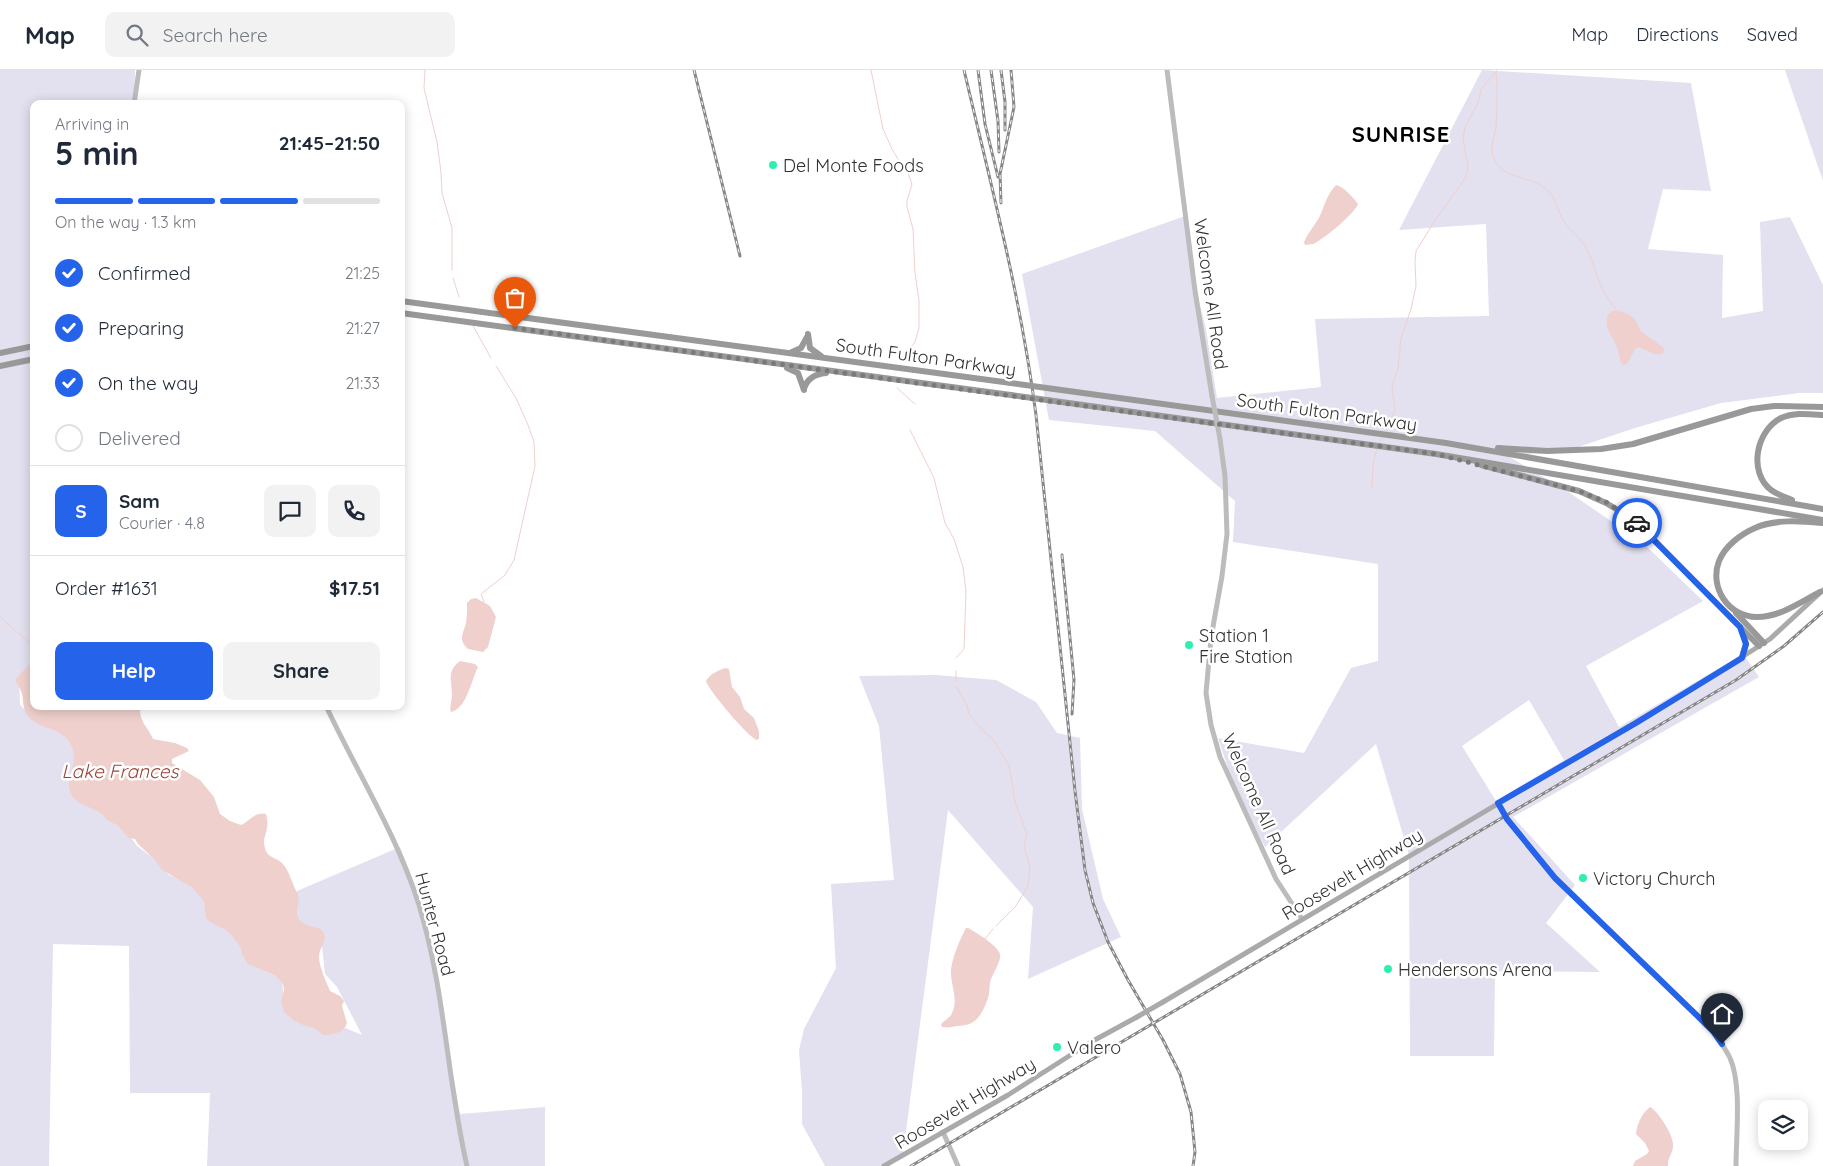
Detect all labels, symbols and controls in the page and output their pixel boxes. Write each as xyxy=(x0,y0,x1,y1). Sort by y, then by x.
search box xyxy=(105,12,455,57)
text: Map xyxy=(25,20,75,50)
icon: search xyxy=(123,21,151,49)
text: Search here xyxy=(163,23,268,47)
text: Map xyxy=(1571,23,1608,46)
text: Directions xyxy=(1636,23,1719,46)
text: Saved xyxy=(1747,23,1798,46)
text: Arriving in xyxy=(55,114,129,134)
district label: SUNRISE xyxy=(1352,120,1450,148)
text: 21:45–21:50 xyxy=(279,131,380,155)
text: 5 min xyxy=(55,133,139,173)
place label: Del Monte Foods xyxy=(783,154,924,177)
marker: Del Monte Foods xyxy=(767,159,779,171)
text: On the way · 1.3 km xyxy=(55,212,196,232)
street label: Welcome All Road xyxy=(1189,217,1233,371)
icon: check xyxy=(55,259,83,287)
text: Confirmed xyxy=(98,261,191,285)
text: 21:25 xyxy=(345,263,380,283)
pin xyxy=(494,277,536,328)
icon: bag xyxy=(501,284,529,312)
icon: check xyxy=(55,314,83,342)
text: Preparing xyxy=(98,316,184,340)
text: 21:27 xyxy=(345,318,380,338)
street label: South Fulton Parkway xyxy=(834,333,1018,381)
icon: check xyxy=(55,369,83,397)
text: On the way xyxy=(98,371,199,395)
text: 21:33 xyxy=(345,373,380,393)
street label: South Fulton Parkway xyxy=(1235,388,1419,436)
text: Delivered xyxy=(98,426,181,450)
button: chat xyxy=(264,485,316,537)
button: phone xyxy=(328,485,380,537)
text: Sam xyxy=(119,489,160,513)
courier xyxy=(1612,498,1662,548)
text: S xyxy=(75,499,87,523)
icon: car xyxy=(1623,509,1651,537)
text: Courier · 4.8 xyxy=(119,513,205,533)
text: Order #1631 xyxy=(55,576,158,600)
text: $17.51 xyxy=(329,576,380,600)
place label: Station 1 Fire Station xyxy=(1199,624,1293,668)
marker: Station 1 Fire Station xyxy=(1183,639,1195,651)
button: Help xyxy=(55,642,213,700)
button: Share xyxy=(223,642,380,700)
street label: Welcome All Road xyxy=(1217,730,1301,878)
water label: Lake Frances xyxy=(62,759,180,783)
street label: Roosevelt Highway xyxy=(1278,823,1426,925)
place label: Victory Church xyxy=(1593,867,1715,890)
street label: Hunter Road xyxy=(410,870,460,978)
marker: Victory Church xyxy=(1577,872,1589,884)
place label: Hendersons Arena xyxy=(1398,958,1552,981)
marker: Hendersons Arena xyxy=(1382,963,1394,975)
pin xyxy=(1701,993,1743,1044)
icon: home xyxy=(1708,1000,1736,1028)
place label: Valero xyxy=(1067,1036,1121,1059)
marker: Valero xyxy=(1051,1041,1063,1053)
street label: Roosevelt Highway xyxy=(891,1052,1039,1154)
map controls xyxy=(1758,1100,1808,1150)
button: layers xyxy=(1758,1100,1808,1150)

